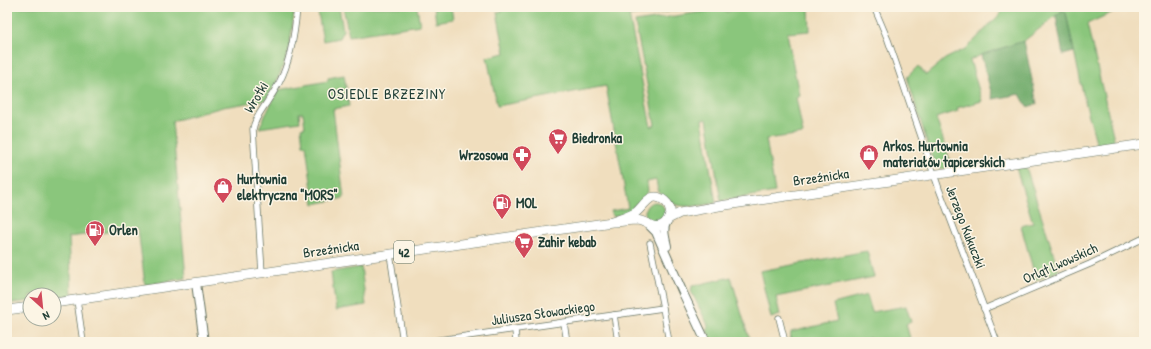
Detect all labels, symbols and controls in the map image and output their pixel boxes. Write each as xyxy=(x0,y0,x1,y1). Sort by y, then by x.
street label: Wrotki xyxy=(239,78,272,116)
district label: OSIEDLE BRZEZINY xyxy=(328,83,446,104)
supermarket icon: Biedronka xyxy=(547,127,569,155)
place label: Biedronka xyxy=(572,128,622,147)
place label: Arkos. Hurtownia materiałów tapicerskich xyxy=(883,136,1005,173)
shop icon: Arkos. Hurtownia materiałów tapicerskich xyxy=(858,143,880,171)
pharmacy icon: Wrzosowa xyxy=(511,144,533,172)
place label: Wrzosowa xyxy=(459,145,509,164)
street label: Brzeźnicka xyxy=(792,163,851,190)
place label: Hurtownia elektryczna "MORS" xyxy=(237,169,338,206)
shop icon: Hurtownia elektryczna "MORS" xyxy=(212,176,234,204)
street label: Jerzego Kukuczki xyxy=(941,183,991,271)
fuel station icon: MOL xyxy=(491,192,513,220)
place label: MOL xyxy=(516,193,538,212)
fuel station icon: Orlen xyxy=(84,219,106,247)
place label: Orlen xyxy=(109,220,138,239)
supermarket icon: Zahir kebab xyxy=(513,231,535,259)
place label: Zahir kebab xyxy=(538,232,597,251)
street label: Brzeźnicka xyxy=(302,235,361,262)
street label: Orląt Lwowskich xyxy=(1019,238,1100,287)
road number: 42 xyxy=(394,241,414,263)
north arrow xyxy=(22,287,62,327)
street label: Juliusza Słowackiego xyxy=(490,296,596,330)
text: N xyxy=(41,308,52,324)

